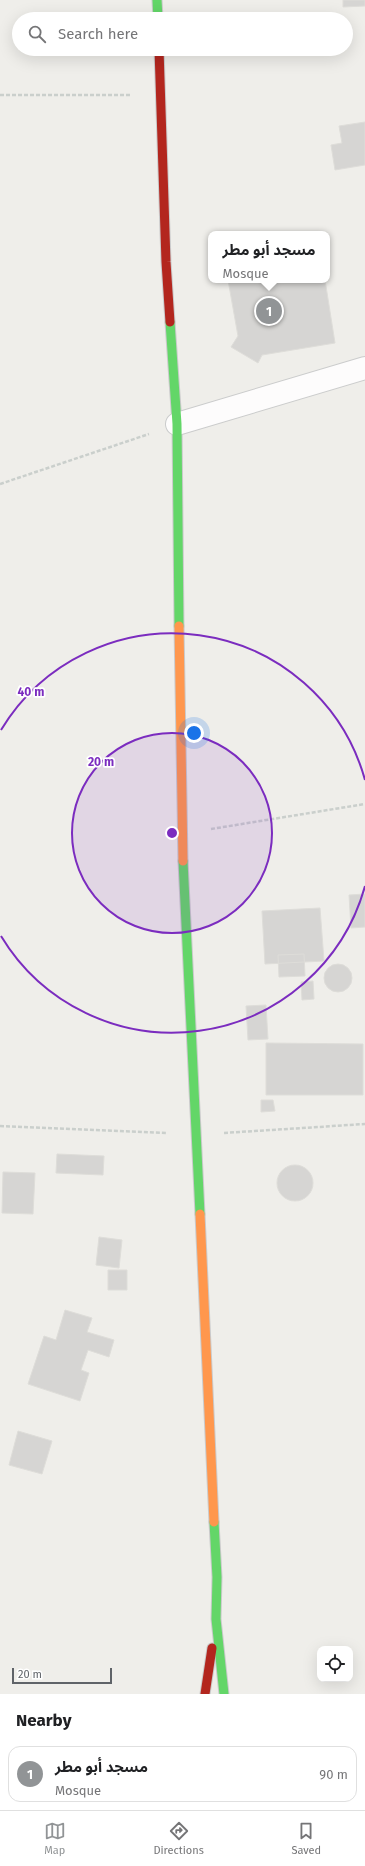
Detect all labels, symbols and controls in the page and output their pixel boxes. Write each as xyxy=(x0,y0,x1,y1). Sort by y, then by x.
search box xyxy=(12,12,353,56)
icon: search xyxy=(26,23,48,45)
text: Search here xyxy=(58,25,138,43)
popup xyxy=(208,231,330,283)
text: مسجد أبو مطر xyxy=(222,241,316,259)
text: Mosque xyxy=(222,266,269,281)
pin: 1 xyxy=(256,296,282,326)
text: 40 m xyxy=(18,685,44,699)
your location xyxy=(184,723,204,743)
text: 20 m xyxy=(88,755,114,769)
centre of rings xyxy=(165,826,179,840)
map controls xyxy=(317,1646,353,1682)
button: locate xyxy=(317,1646,353,1682)
scale bar xyxy=(12,1666,112,1685)
text: 20 m xyxy=(18,1668,42,1681)
text: Nearby xyxy=(16,1710,71,1731)
text: مسجد أبو مطر xyxy=(55,1758,148,1776)
text: 1 xyxy=(27,1767,33,1782)
text: 90 m xyxy=(319,1767,348,1782)
text: Mosque xyxy=(55,1783,101,1798)
tab: Map xyxy=(44,1820,66,1857)
tab: Directions xyxy=(153,1820,204,1857)
tab: Saved xyxy=(291,1820,321,1857)

